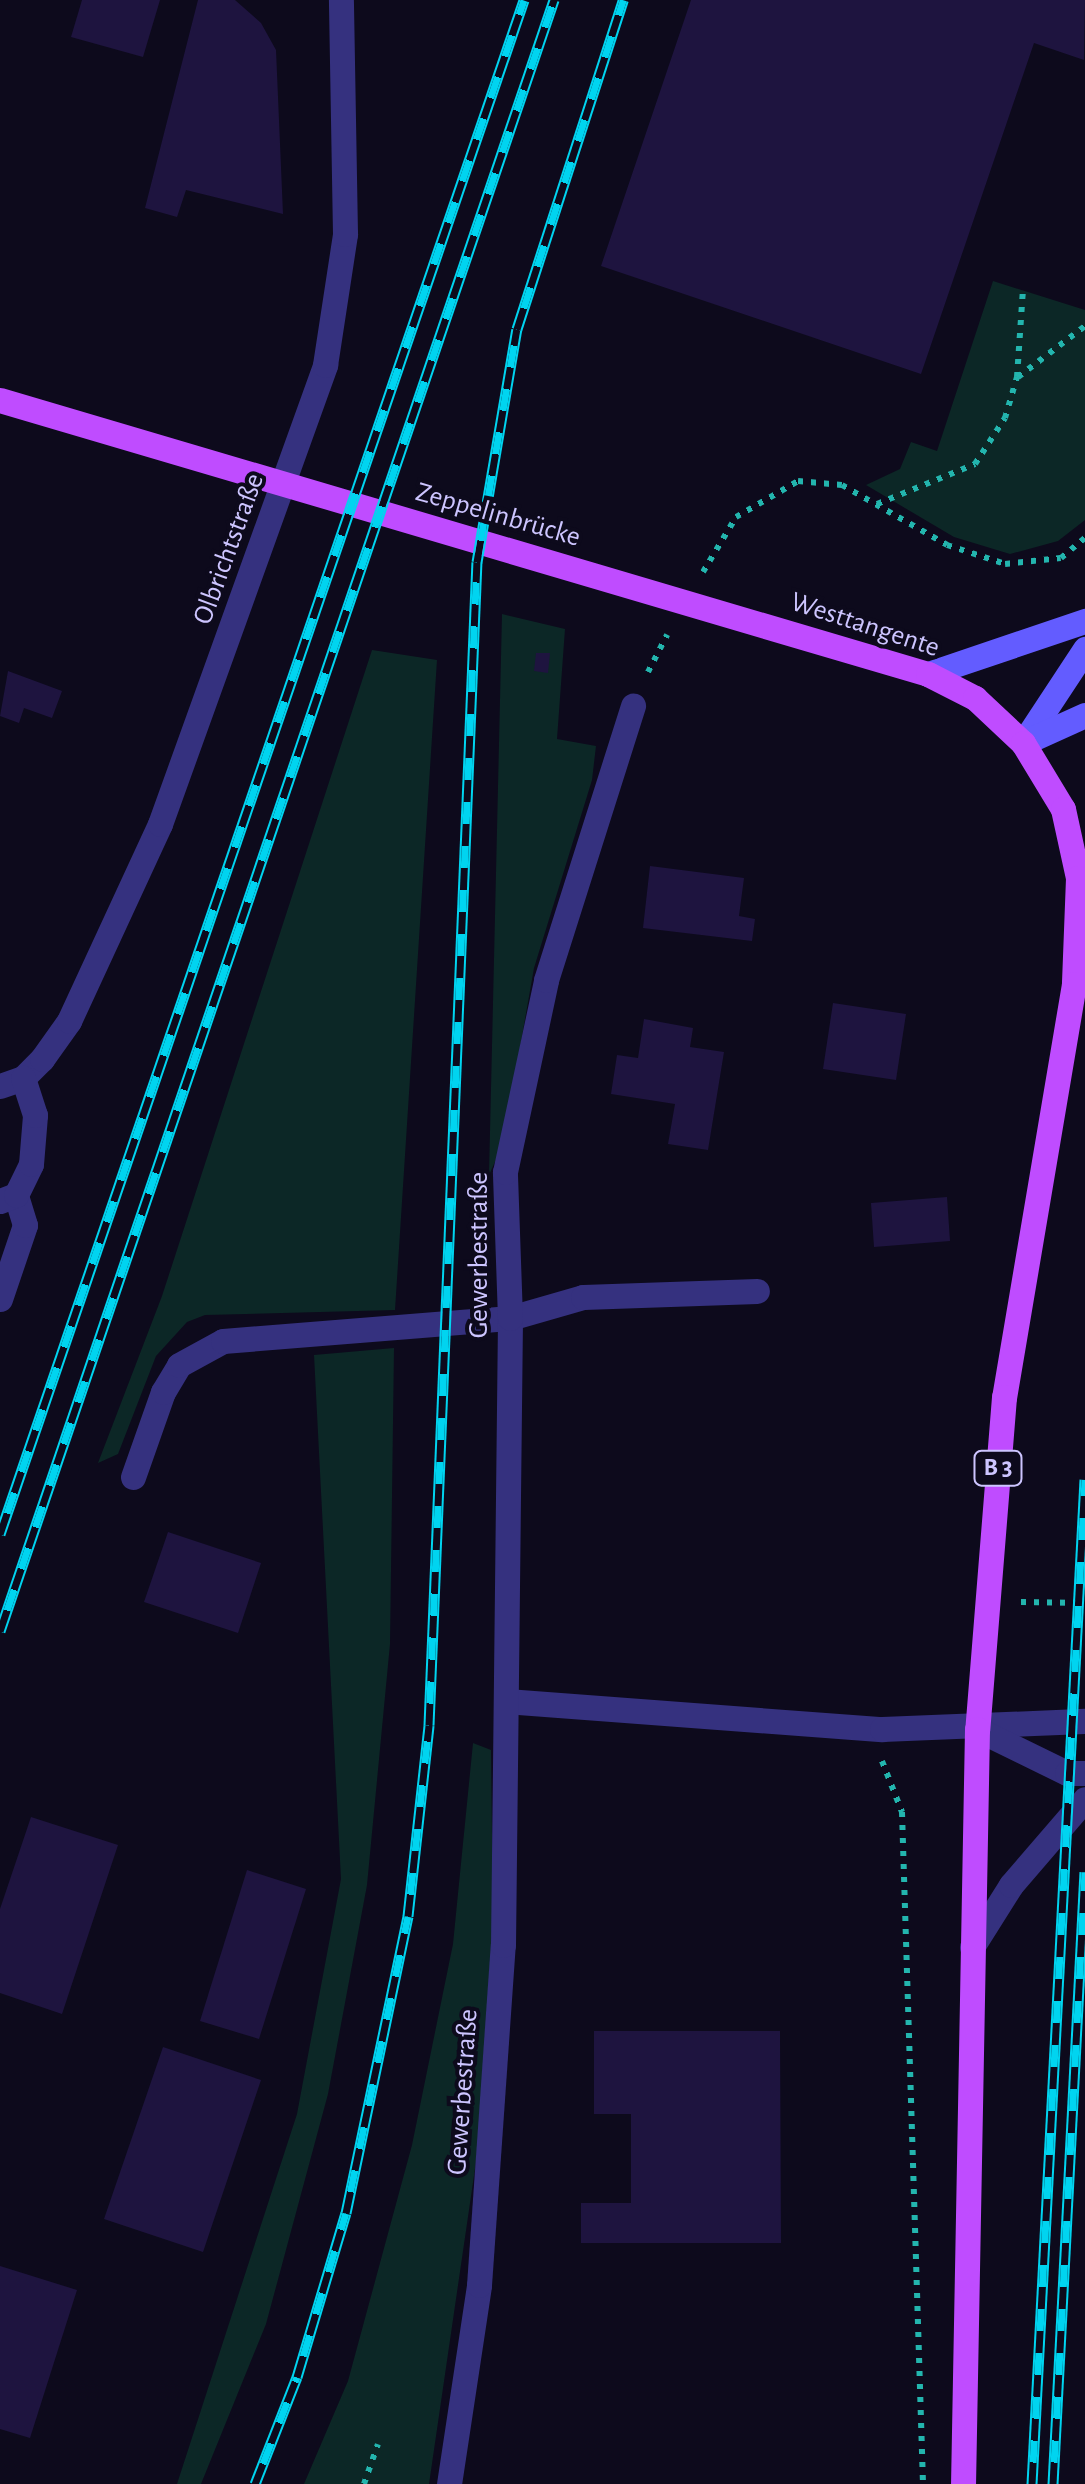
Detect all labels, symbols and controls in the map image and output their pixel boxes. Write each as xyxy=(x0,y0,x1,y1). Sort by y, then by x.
street label: Olbrichtstraße xyxy=(186,469,272,629)
street label: Zeppelinbrücke xyxy=(412,475,584,555)
street label: Westtangente xyxy=(786,585,944,665)
street label: Gewerbestraße xyxy=(462,1172,496,1338)
road number: B 3 xyxy=(973,1448,1023,1488)
street label: Gewerbestraße xyxy=(440,2008,486,2176)

